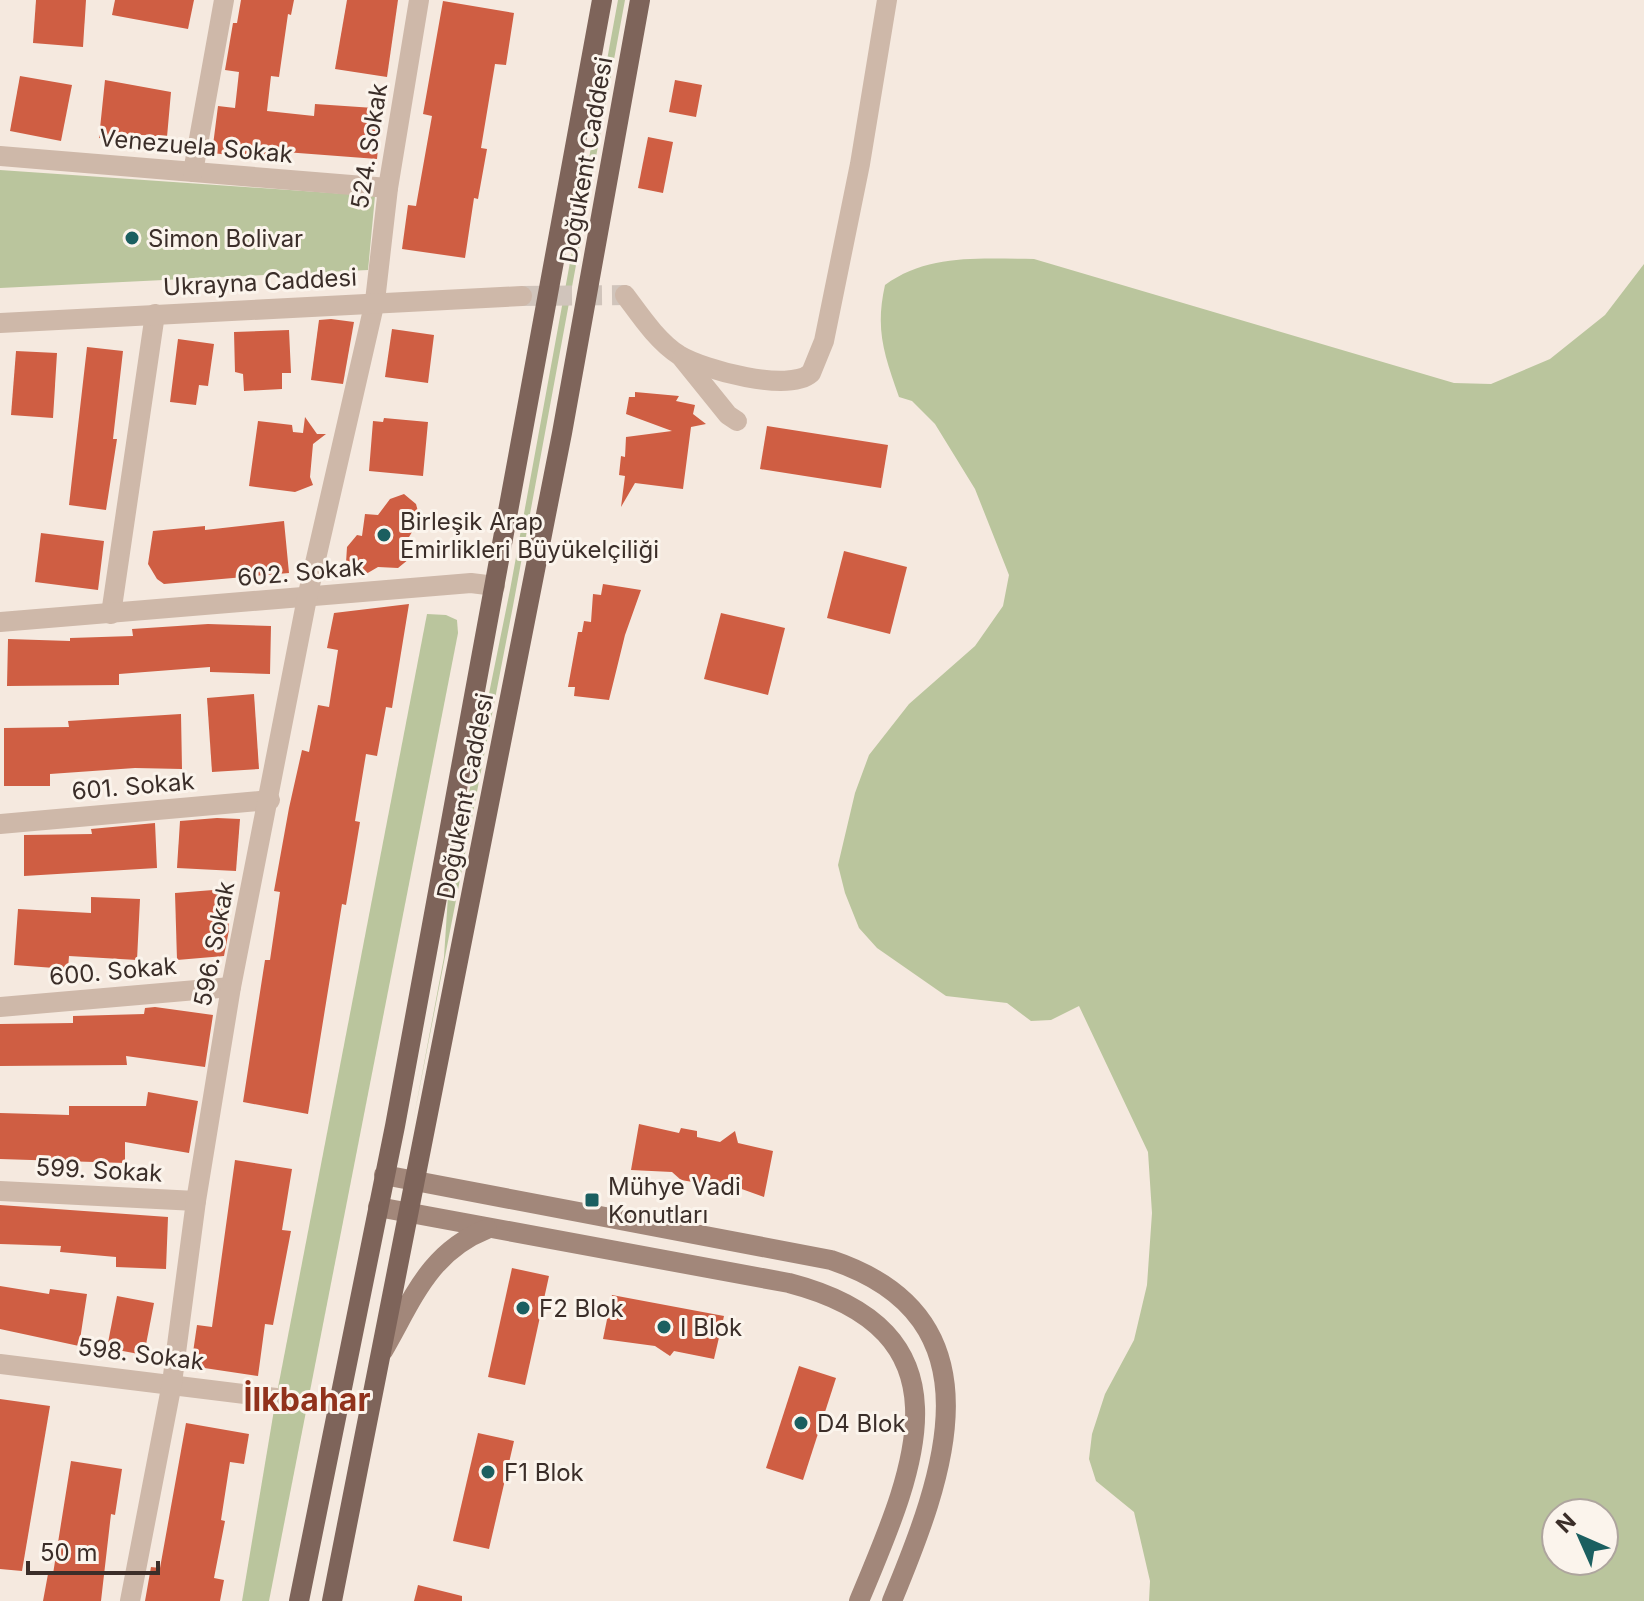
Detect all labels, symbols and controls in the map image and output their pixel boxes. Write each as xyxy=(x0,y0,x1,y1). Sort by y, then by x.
street label: Doğukent Caddesi xyxy=(554,55,618,265)
street label: 524. Sokak xyxy=(345,81,393,211)
street label: Venezuela Sokak xyxy=(98,123,294,169)
place label: Simon Bolivar xyxy=(148,224,303,253)
marker: Simon Bolivar xyxy=(123,229,141,247)
street label: Ukrayna Caddesi xyxy=(162,262,358,302)
place label: Birleşik Arap Emirlikleri Büyükelçiliği xyxy=(400,507,659,564)
marker: Birleşik Arap Emirlikleri Büyükelçiliği xyxy=(375,526,393,544)
street label: 602. Sokak xyxy=(236,552,366,592)
street label: Doğukent Caddesi xyxy=(431,691,499,901)
street label: 601. Sokak xyxy=(70,766,196,806)
street label: 596. Sokak xyxy=(188,879,240,1009)
street label: 600. Sokak xyxy=(48,951,178,991)
street label: 599. Sokak xyxy=(35,1152,163,1188)
place label: Mühye Vadi Konutları xyxy=(608,1172,741,1229)
marker: Mühye Vadi Konutları xyxy=(583,1191,601,1209)
place label: F2 Blok xyxy=(539,1294,624,1323)
marker: F2 Blok xyxy=(514,1299,532,1317)
place label: I Blok xyxy=(680,1313,742,1342)
marker: I Blok xyxy=(655,1318,673,1336)
street label: 598. Sokak xyxy=(76,1332,206,1376)
district label: İlkbahar xyxy=(244,1380,370,1419)
place label: D4 Blok xyxy=(817,1409,906,1438)
marker: D4 Blok xyxy=(792,1414,810,1432)
place label: F1 Blok xyxy=(504,1458,584,1487)
marker: F1 Blok xyxy=(479,1463,497,1481)
north arrow xyxy=(1540,1497,1620,1577)
text: N xyxy=(1551,1508,1581,1538)
scale bar xyxy=(28,1525,158,1575)
text: 50 m xyxy=(40,1538,98,1567)

